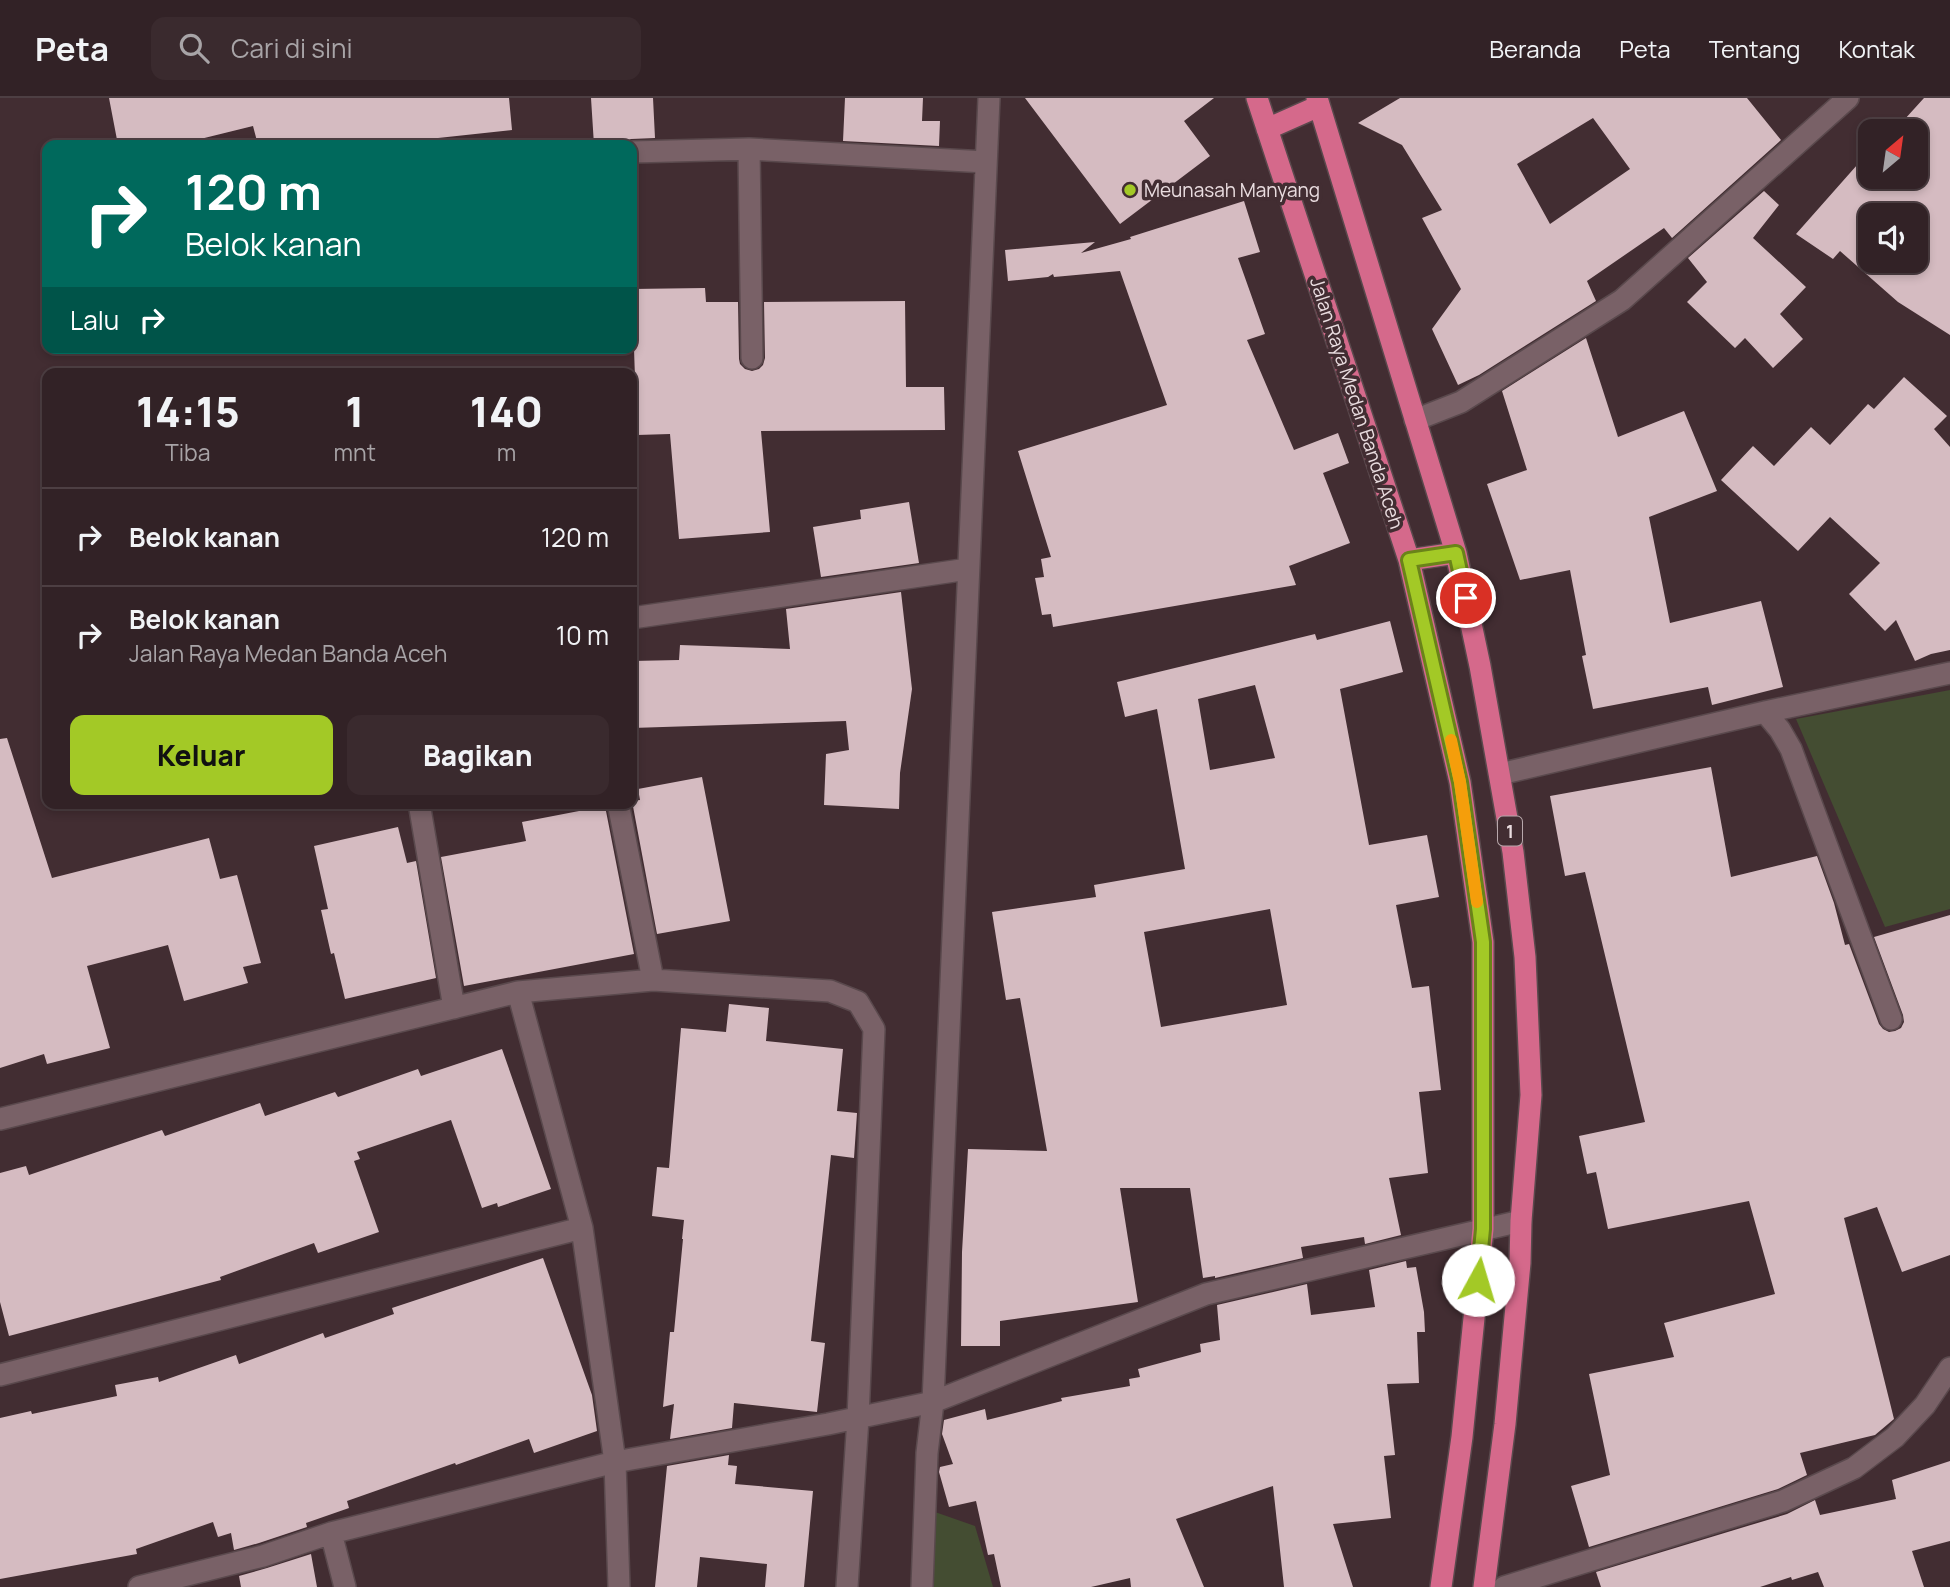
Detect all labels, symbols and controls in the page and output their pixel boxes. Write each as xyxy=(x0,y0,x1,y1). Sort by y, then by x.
search box xyxy=(151,17,641,80)
text: Peta xyxy=(35,26,109,71)
icon: search xyxy=(175,29,213,67)
text: Cari di sini xyxy=(231,30,353,66)
text: Beranda xyxy=(1489,32,1581,65)
text: Peta xyxy=(1619,32,1671,65)
text: Tentang xyxy=(1709,32,1800,65)
text: Kontak xyxy=(1838,32,1915,65)
north arrow xyxy=(1858,119,1928,189)
map controls xyxy=(1858,119,1928,273)
text: 120 m xyxy=(185,158,322,225)
icon: right xyxy=(70,168,161,259)
place label: Meunasah Manyang xyxy=(1144,177,1320,203)
marker: Meunasah Manyang xyxy=(1122,182,1138,198)
button: sound xyxy=(1858,203,1928,273)
text: Belok kanan xyxy=(185,222,361,266)
street label: Jalan Raya Medan Banda Aceh xyxy=(1304,274,1410,532)
icon: right xyxy=(133,301,171,339)
text: Lalu xyxy=(70,302,119,338)
text: 14:15 xyxy=(136,382,240,440)
text: 1 xyxy=(345,382,364,440)
text: 140 xyxy=(470,382,543,440)
text: Tiba xyxy=(165,436,211,468)
text: mnt xyxy=(334,436,376,468)
text: m xyxy=(497,436,516,468)
icon: right xyxy=(70,518,108,556)
text: Belok kanan xyxy=(129,519,280,555)
text: 120 m xyxy=(541,519,609,555)
pin xyxy=(1436,568,1496,628)
icon: arrive xyxy=(1447,579,1485,617)
text: Belok kanan xyxy=(129,601,280,637)
icon: right xyxy=(70,616,108,654)
text: 10 m xyxy=(556,617,609,653)
text: Jalan Raya Medan Banda Aceh xyxy=(129,637,447,669)
button: Keluar xyxy=(70,715,333,795)
button: Bagikan xyxy=(347,715,609,795)
road number: 1 xyxy=(1498,816,1522,846)
position arrow xyxy=(1441,1243,1515,1317)

